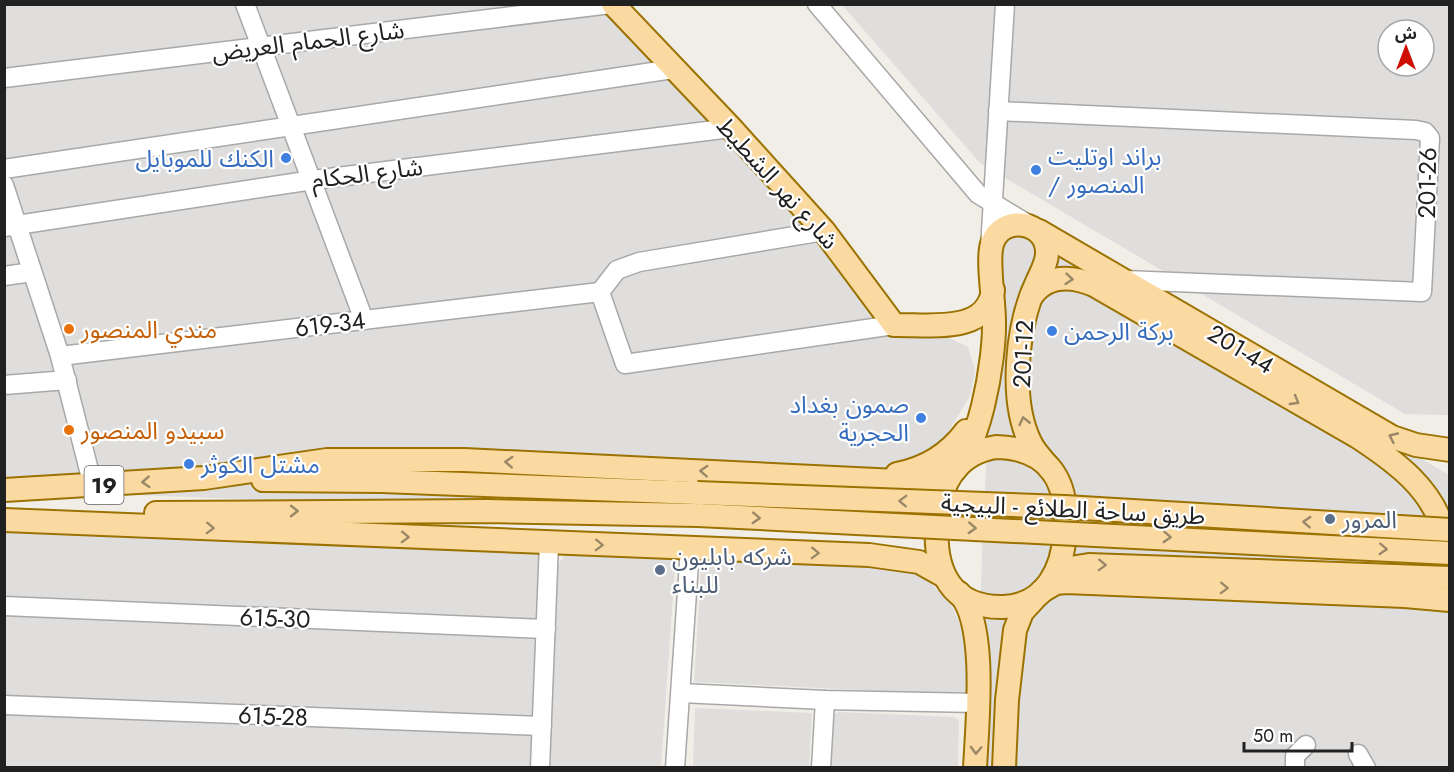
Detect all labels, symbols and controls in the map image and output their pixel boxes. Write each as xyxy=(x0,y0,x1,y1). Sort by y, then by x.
street label: شارع الحمام العريض xyxy=(210,12,406,71)
north arrow xyxy=(1376,18,1436,78)
text: ش xyxy=(1395,22,1417,45)
street label: شارع نهر الشطيط xyxy=(709,109,847,257)
place label: براند اوتليت / المنصور xyxy=(1048,139,1162,202)
place label: الكنك للموبايل xyxy=(136,141,274,176)
street label: 201-26 xyxy=(1409,147,1445,219)
street label: شارع الحكام xyxy=(309,149,425,198)
marker: الكنك للموبايل xyxy=(279,151,293,165)
marker: براند اوتليت / المنصور xyxy=(1029,163,1043,177)
one-way arrow xyxy=(1065,272,1074,285)
street label: 619-34 xyxy=(293,302,367,346)
place label: مندي المنصور xyxy=(80,312,217,348)
place label: بركة الرحمن xyxy=(1064,314,1174,349)
street label: 201-44 xyxy=(1201,315,1281,383)
street label: 201-12 xyxy=(1004,319,1042,389)
marker: مندي المنصور xyxy=(62,322,76,336)
marker: بركة الرحمن xyxy=(1045,324,1059,338)
place label: صمون بغداد الحجرية xyxy=(790,387,909,450)
one-way arrow xyxy=(1289,394,1299,405)
marker: صمون بغداد الحجرية xyxy=(914,411,928,425)
place label: سبيدو المنصور xyxy=(80,413,225,448)
one-way arrow xyxy=(1018,416,1031,426)
marker: سبيدو المنصور xyxy=(62,423,76,437)
one-way arrow xyxy=(1388,432,1399,444)
place label: مشتل الكوثر xyxy=(200,447,320,482)
one-way arrow xyxy=(504,455,513,468)
marker: مشتل الكوثر xyxy=(182,457,196,471)
one-way arrow xyxy=(699,464,708,477)
road number: 19 xyxy=(84,466,124,504)
one-way arrow xyxy=(141,476,150,489)
street label: طريق ساحة الطلائع - البيجية xyxy=(940,485,1206,533)
one-way arrow xyxy=(898,495,907,507)
place label: المرور xyxy=(1341,502,1397,537)
one-way arrow xyxy=(289,505,298,517)
one-way arrow xyxy=(752,511,761,524)
marker: المرور xyxy=(1323,512,1337,526)
one-way arrow xyxy=(1303,515,1312,528)
one-way arrow xyxy=(968,521,977,534)
one-way arrow xyxy=(205,522,214,535)
one-way arrow xyxy=(400,530,409,543)
one-way arrow xyxy=(1162,531,1171,544)
one-way arrow xyxy=(595,538,604,551)
place label: شركه بابليون للبناء xyxy=(672,539,792,602)
one-way arrow xyxy=(1378,543,1387,556)
one-way arrow xyxy=(811,547,820,560)
one-way arrow xyxy=(1097,559,1106,572)
marker: شركه بابليون للبناء xyxy=(653,563,667,577)
one-way arrow xyxy=(1220,582,1229,594)
street label: 615-30 xyxy=(239,599,311,637)
street label: 615-28 xyxy=(237,697,309,735)
scale bar xyxy=(1244,715,1352,753)
text: 50 m xyxy=(1253,723,1293,749)
one-way arrow xyxy=(970,745,983,754)

